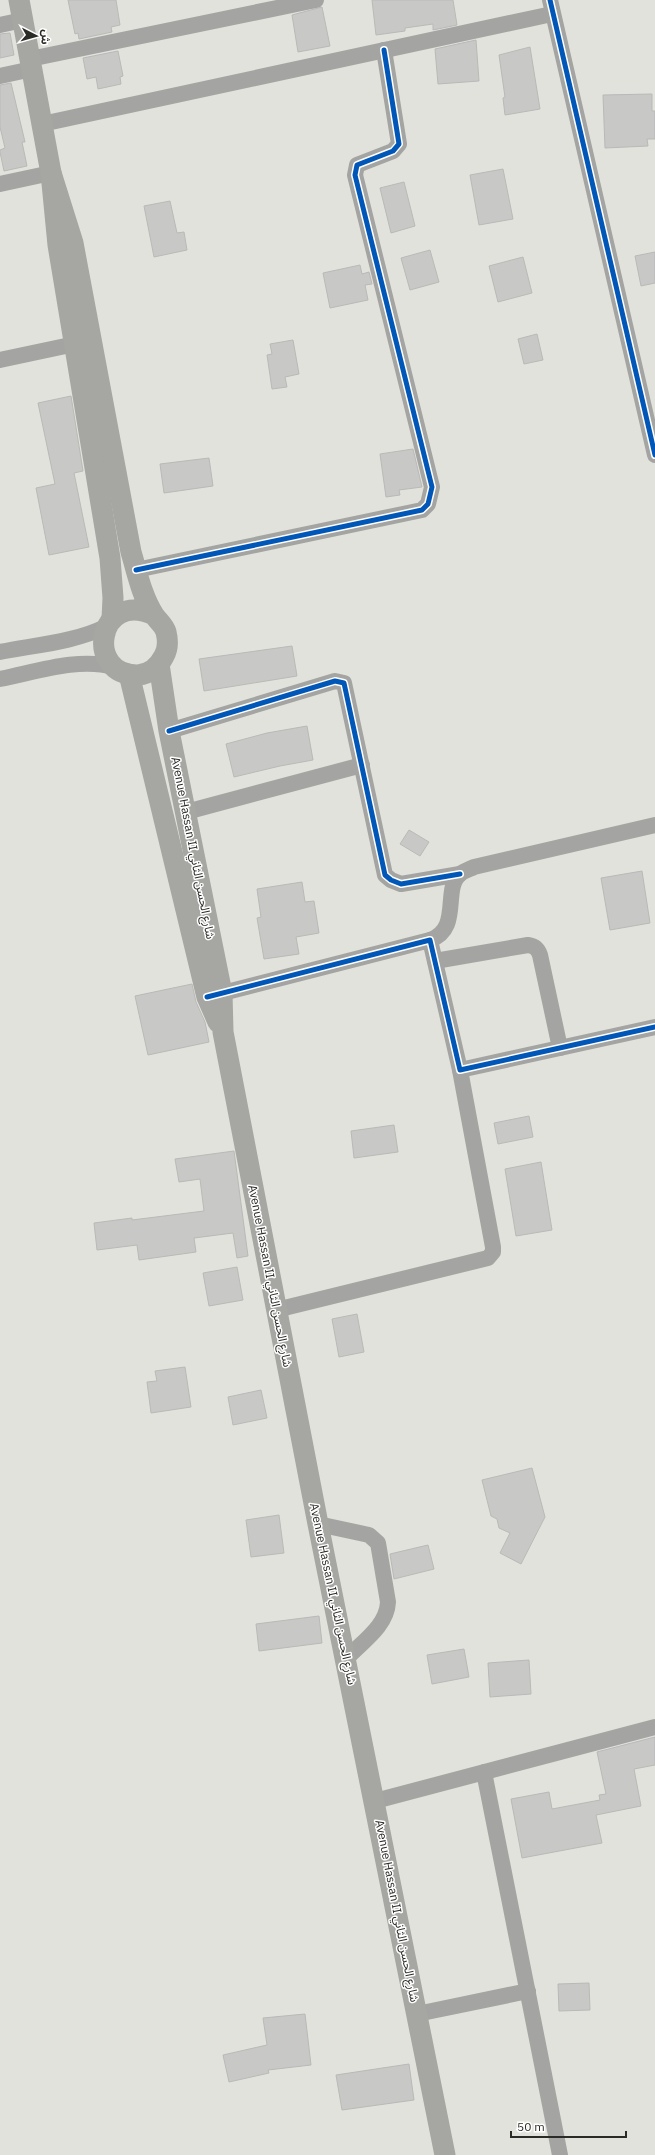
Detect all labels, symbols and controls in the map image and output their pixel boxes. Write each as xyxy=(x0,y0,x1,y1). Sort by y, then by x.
north arrow xyxy=(16,16,56,56)
text: ش xyxy=(38,29,54,45)
street label: Avenue Hassan II شارع الحسن الثاني xyxy=(166,755,219,941)
street label: Avenue Hassan II شارع الحسن الثاني xyxy=(243,1183,296,1369)
street label: Avenue Hassan II شارع الحسن الثاني xyxy=(304,1502,360,1687)
street label: Avenue Hassan II شارع الحسن الثاني xyxy=(370,1818,423,2004)
scale bar xyxy=(511,2113,626,2139)
text: 50 m xyxy=(517,2119,545,2134)

